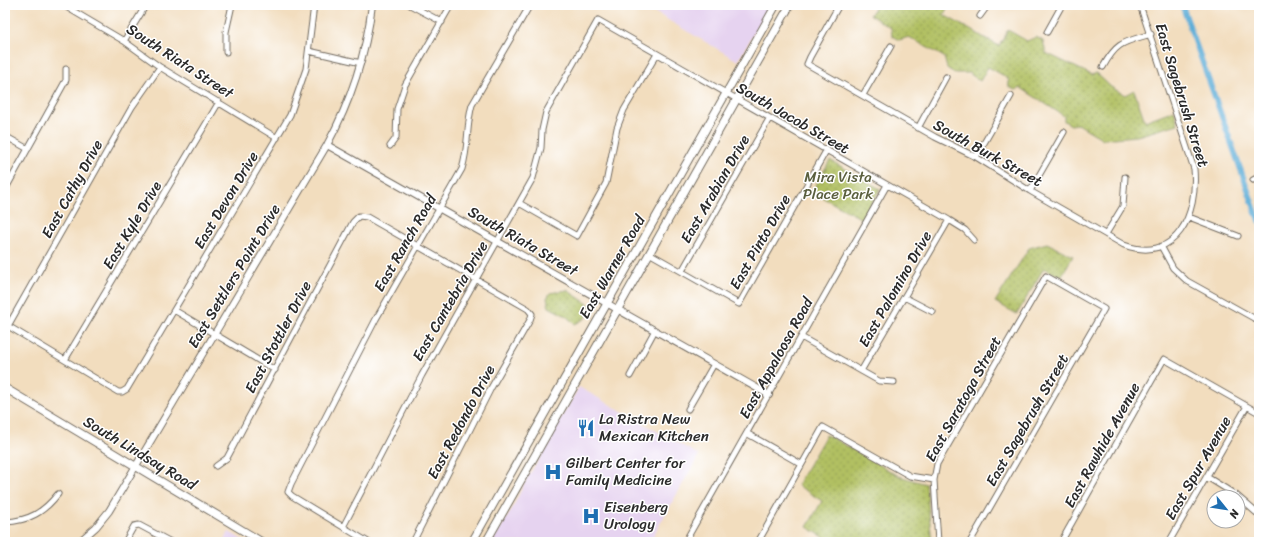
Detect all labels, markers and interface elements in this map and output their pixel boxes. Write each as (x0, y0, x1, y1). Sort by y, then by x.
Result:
street label: South Riata Street (121, 17, 240, 106)
street label: East Sagebrush Street (1148, 20, 1216, 171)
street label: South Jacob Street (731, 75, 855, 161)
street label: South Burk Street (928, 112, 1048, 194)
street label: East Arabian Drive (673, 130, 757, 248)
street label: East Cathy Drive (34, 135, 110, 243)
street label: East Devon Drive (186, 146, 266, 254)
park label: Mira Vista Place Park (803, 164, 874, 207)
street label: East Kyle Drive (95, 176, 169, 274)
street label: East Ranch Road (366, 188, 444, 297)
street label: East Pinto Drive (722, 189, 798, 295)
street label: East Settlers Point Drive (180, 199, 288, 353)
street label: South Riata Street (463, 199, 584, 284)
street label: East Warner Road (572, 209, 653, 324)
street label: East Palomino Drive (851, 226, 939, 352)
street label: East Cantebria Drive (405, 235, 495, 366)
street label: East Stottler Drive (237, 276, 319, 398)
street label: East Appaloosa Road (732, 292, 821, 424)
street label: East Saratoga Street (918, 331, 1009, 467)
street label: East Sagebrush Street (978, 348, 1076, 491)
street label: East Redondo Drive (420, 360, 502, 484)
street label: East Rawhide Avenue (1057, 377, 1147, 513)
place label: La Ristra New Mexican Kitchen (599, 406, 709, 449)
street label: South Lindsay Road (78, 409, 203, 498)
street label: East Spur Avenue (1158, 411, 1239, 525)
restaurant icon: La Ristra New Mexican Kitchen (576, 418, 596, 438)
place label: Gilbert Center for Family Medicine (566, 450, 686, 493)
hospital icon: Gilbert Center for Family Medicine (543, 462, 563, 482)
north arrow (1206, 489, 1246, 529)
place label: Eisenberg Urology (604, 494, 669, 537)
text: N (1224, 505, 1245, 522)
hospital icon: Eisenberg Urology (581, 506, 601, 526)

